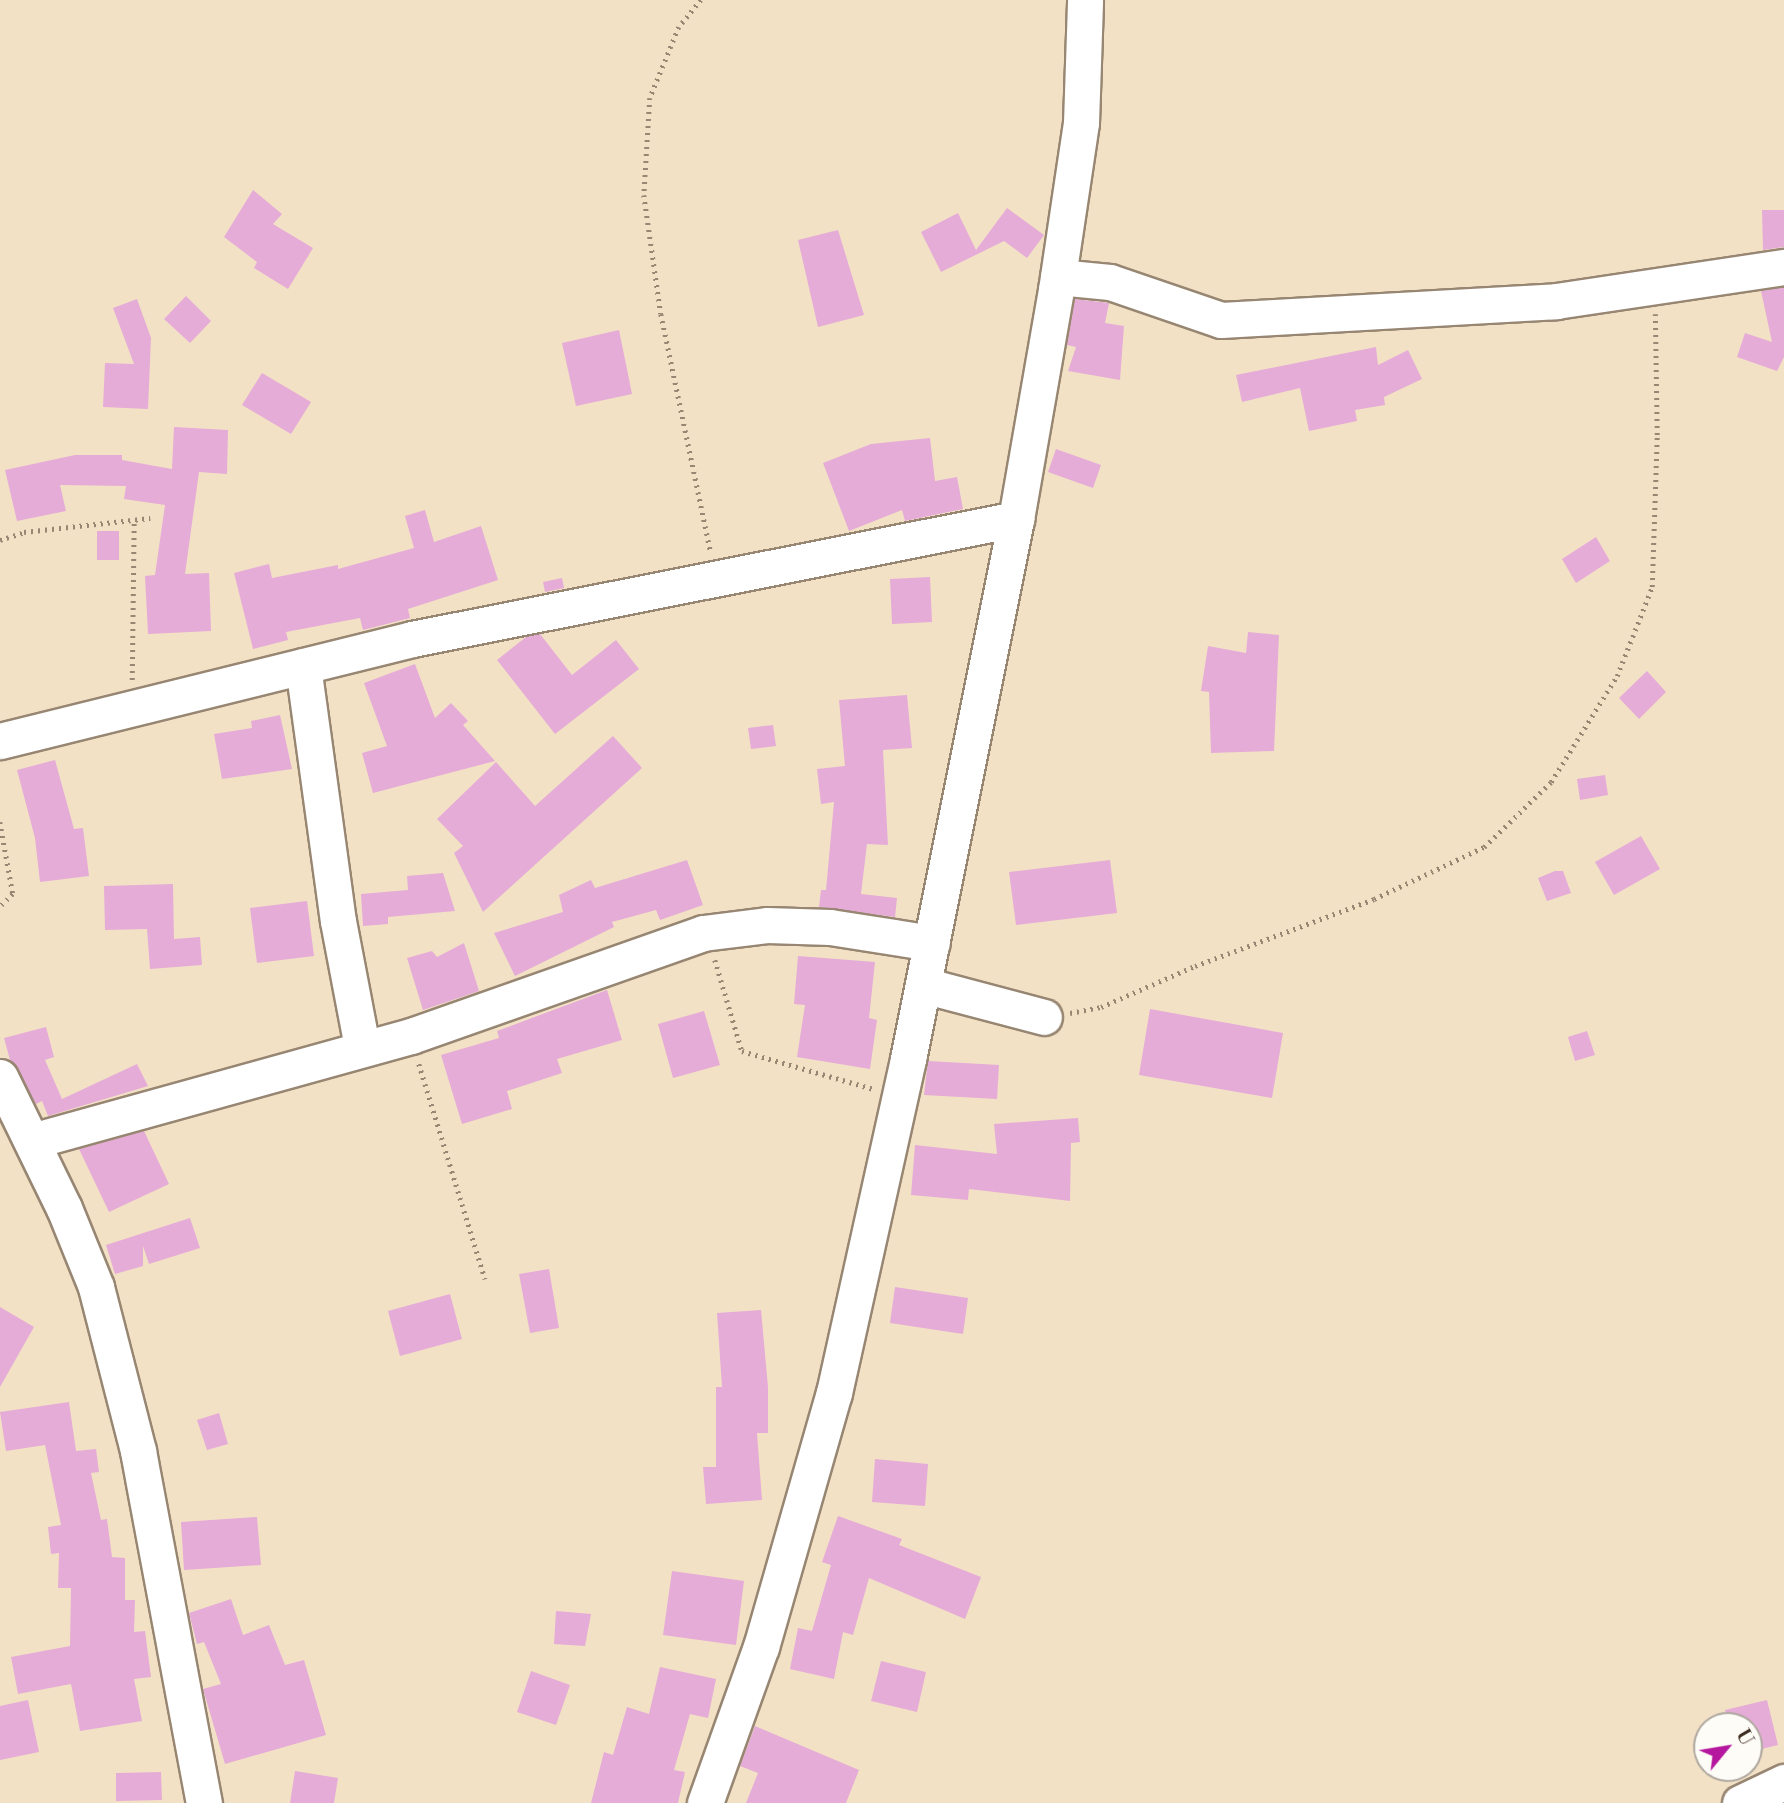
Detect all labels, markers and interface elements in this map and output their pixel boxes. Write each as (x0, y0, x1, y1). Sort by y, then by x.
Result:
north arrow (1693, 1712, 1763, 1782)
text: U (1730, 1725, 1759, 1750)

